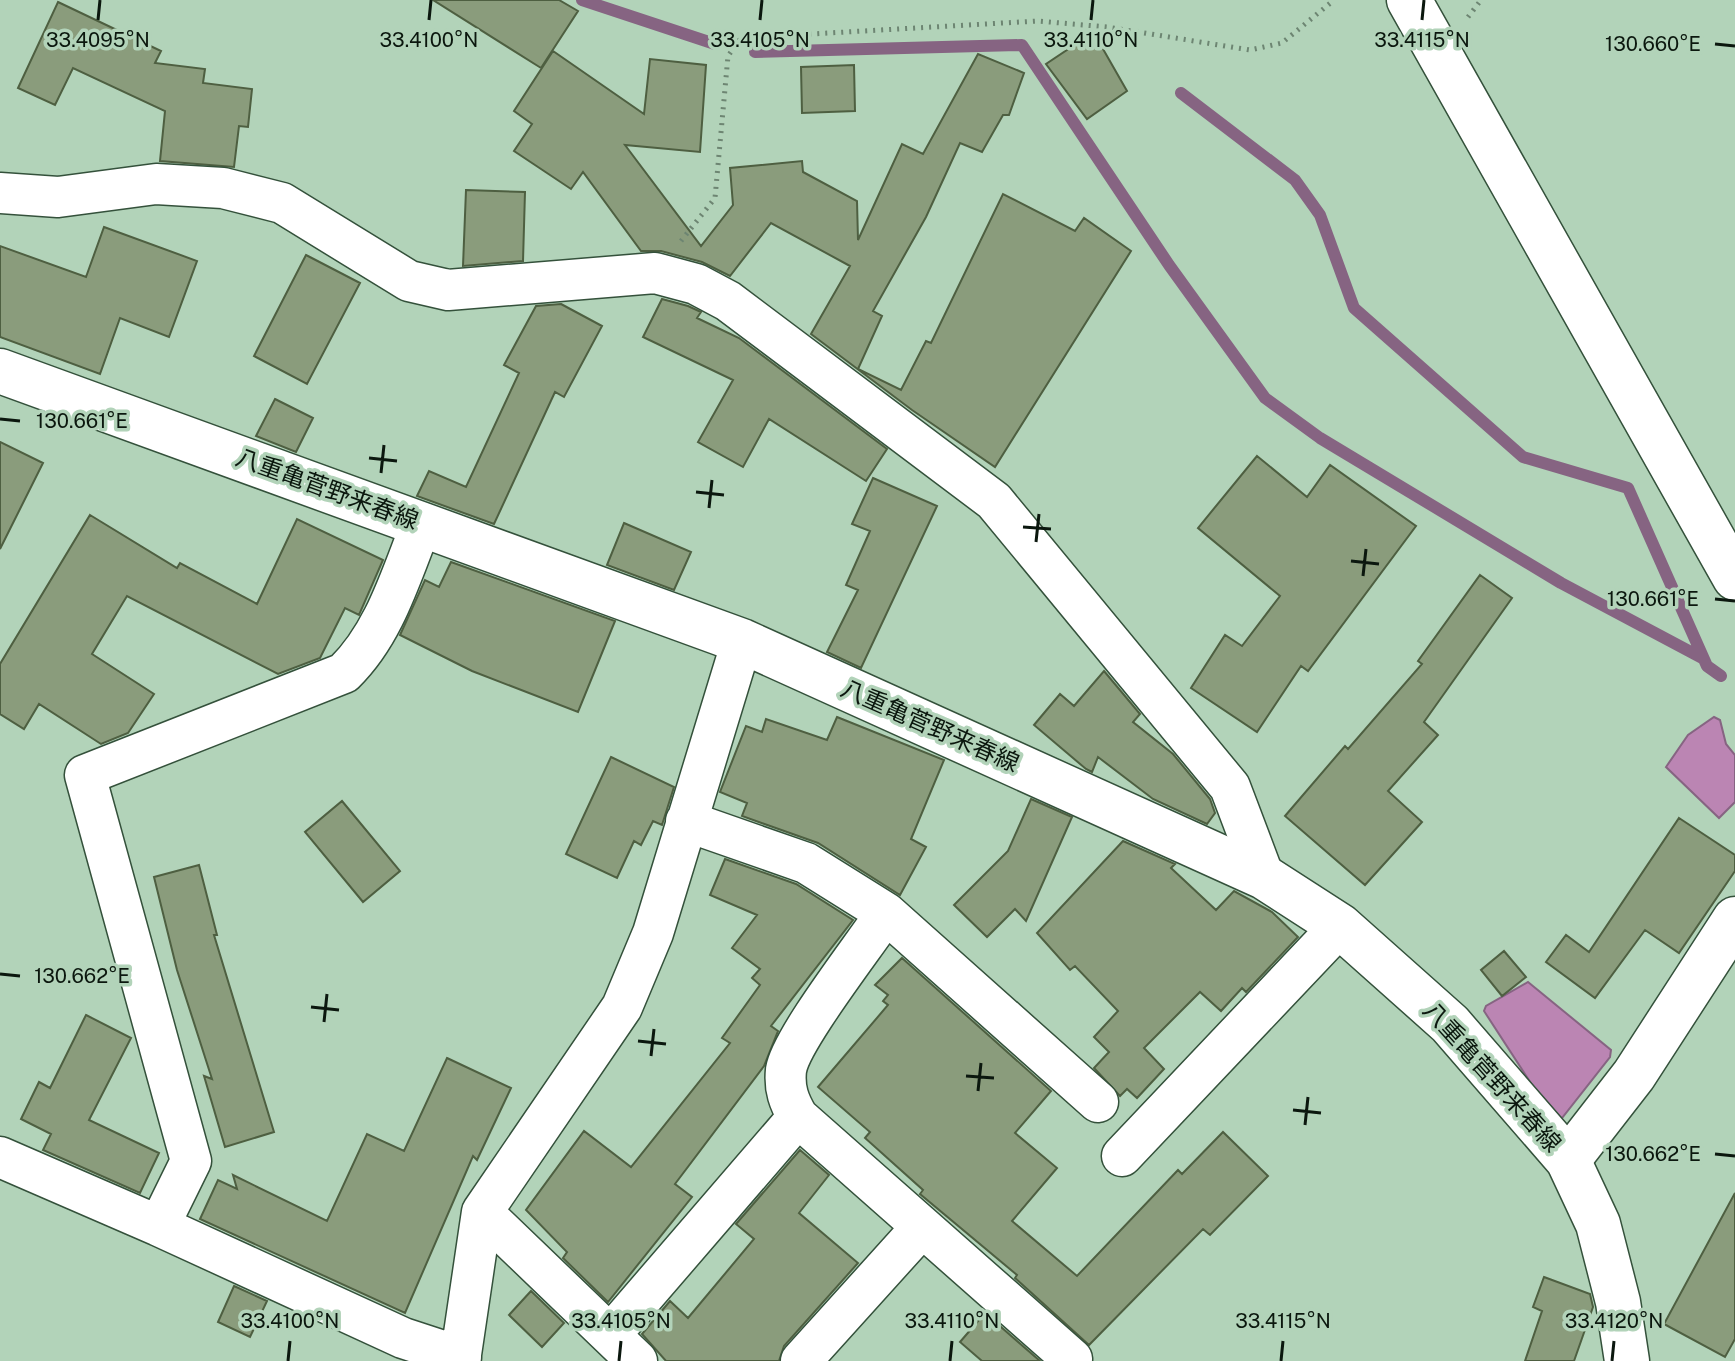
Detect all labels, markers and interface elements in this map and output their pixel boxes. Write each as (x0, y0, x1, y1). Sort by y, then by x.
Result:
text: 33.4095°N (46, 28, 150, 52)
text: 33.4100°N (380, 28, 478, 52)
text: 33.4105°N (710, 28, 810, 52)
text: 33.4110°N (1044, 28, 1138, 52)
text: 33.4115°N (1374, 28, 1470, 52)
text: 130.660°E (1605, 32, 1701, 56)
text: 130.661°E (36, 409, 128, 433)
street label: 八重亀菅野来春線 (232, 442, 422, 534)
text: 130.661°E (1607, 587, 1699, 611)
street label: 八重亀菅野来春線 (837, 673, 1024, 777)
text: 130.662°E (34, 964, 130, 988)
street label: 八重亀菅野来春線 (1418, 996, 1567, 1157)
text: 130.662°E (1605, 1142, 1701, 1166)
text: 33.4100°N (241, 1309, 339, 1333)
text: 33.4105°N (571, 1309, 671, 1333)
text: 33.4110°N (905, 1309, 999, 1333)
text: 33.4115°N (1235, 1309, 1331, 1333)
text: 33.4120°N (1565, 1309, 1663, 1333)

